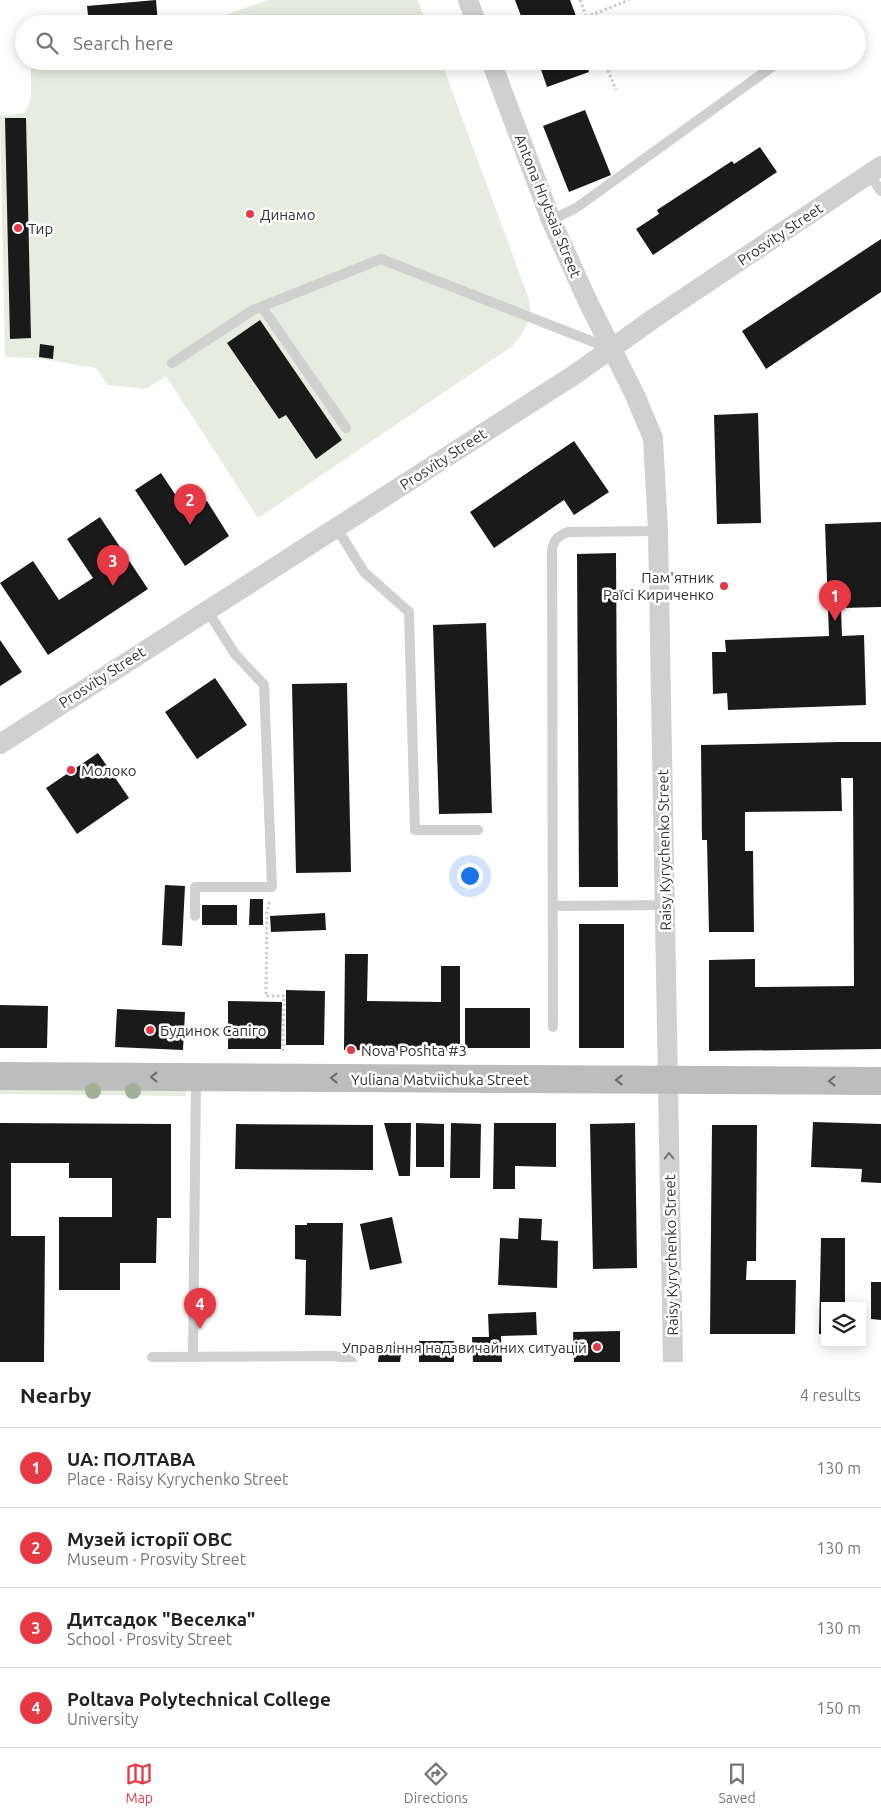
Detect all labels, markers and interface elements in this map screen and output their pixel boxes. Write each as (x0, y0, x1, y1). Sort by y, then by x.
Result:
search box (15, 15, 866, 70)
icon: search (33, 29, 61, 57)
text: Search here (73, 32, 173, 54)
street label: Antona Hrytsaia Street (511, 132, 585, 280)
street label: Prosvity Street (734, 199, 826, 269)
place label: Динамо (260, 206, 316, 223)
marker: Динамо (244, 208, 256, 220)
place label: Тир (28, 220, 53, 237)
marker: Тир (12, 222, 24, 234)
street label: Prosvity Street (397, 425, 489, 493)
pin: 2 (174, 484, 206, 525)
pin: 3 (97, 545, 129, 586)
place label: Пам'ятник Раїсі Кириченко (603, 569, 714, 603)
marker: Пам'ятник Раїсі Кириченко (718, 580, 730, 592)
pin: 1 (819, 580, 851, 621)
street label: Prosvity Street (56, 643, 148, 711)
place label: Молоко (81, 762, 137, 779)
marker: Молоко (65, 764, 77, 776)
street label: Raisy Kyrychenko Street (654, 769, 674, 931)
your location (457, 863, 483, 889)
place label: Будинок Сапіго (160, 1022, 267, 1039)
marker: Будинок Сапіго (144, 1024, 156, 1036)
place label: Nova Poshta #3 (361, 1042, 467, 1059)
marker: Nova Poshta #3 (345, 1044, 357, 1056)
street label: Yuliana Matviichuka Street (351, 1071, 529, 1088)
one-way arrow (150, 1072, 158, 1082)
one-way arrow (330, 1073, 338, 1083)
one-way arrow (615, 1075, 622, 1085)
one-way arrow (828, 1076, 836, 1086)
one-way arrow (664, 1152, 674, 1160)
street label: Raisy Kyrychenko Street (661, 1174, 681, 1336)
pin: 4 (184, 1288, 216, 1329)
map controls (821, 1302, 866, 1347)
button: layers (821, 1302, 866, 1347)
place label: Управління надзвичайних ситуацій (342, 1339, 587, 1356)
marker: Управління надзвичайних ситуацій (591, 1341, 603, 1353)
text: Nearby (20, 1383, 91, 1407)
text: 4 results (800, 1386, 861, 1404)
text: UA: ПОЛТАВА (67, 1448, 195, 1470)
text: 1 (31, 1459, 41, 1477)
text: 130 m (816, 1459, 861, 1477)
text: Place · Raisy Kyrychenko Street (67, 1470, 288, 1488)
text: Музей історії ОВС (67, 1528, 232, 1550)
text: 2 (31, 1539, 41, 1557)
text: 130 m (816, 1539, 861, 1557)
text: Museum · Prosvity Street (67, 1550, 246, 1568)
text: Дитсадок "Веселка" (67, 1608, 255, 1630)
text: 3 (31, 1619, 41, 1637)
text: 130 m (816, 1619, 861, 1637)
text: School · Prosvity Street (67, 1630, 232, 1648)
text: Poltava Polytechnical College (67, 1688, 331, 1710)
text: 4 (31, 1699, 41, 1717)
text: 150 m (816, 1699, 861, 1717)
text: University (67, 1710, 138, 1728)
tab: Map (125, 1760, 153, 1806)
tab: Directions (404, 1760, 468, 1806)
tab: Saved (718, 1760, 756, 1806)

